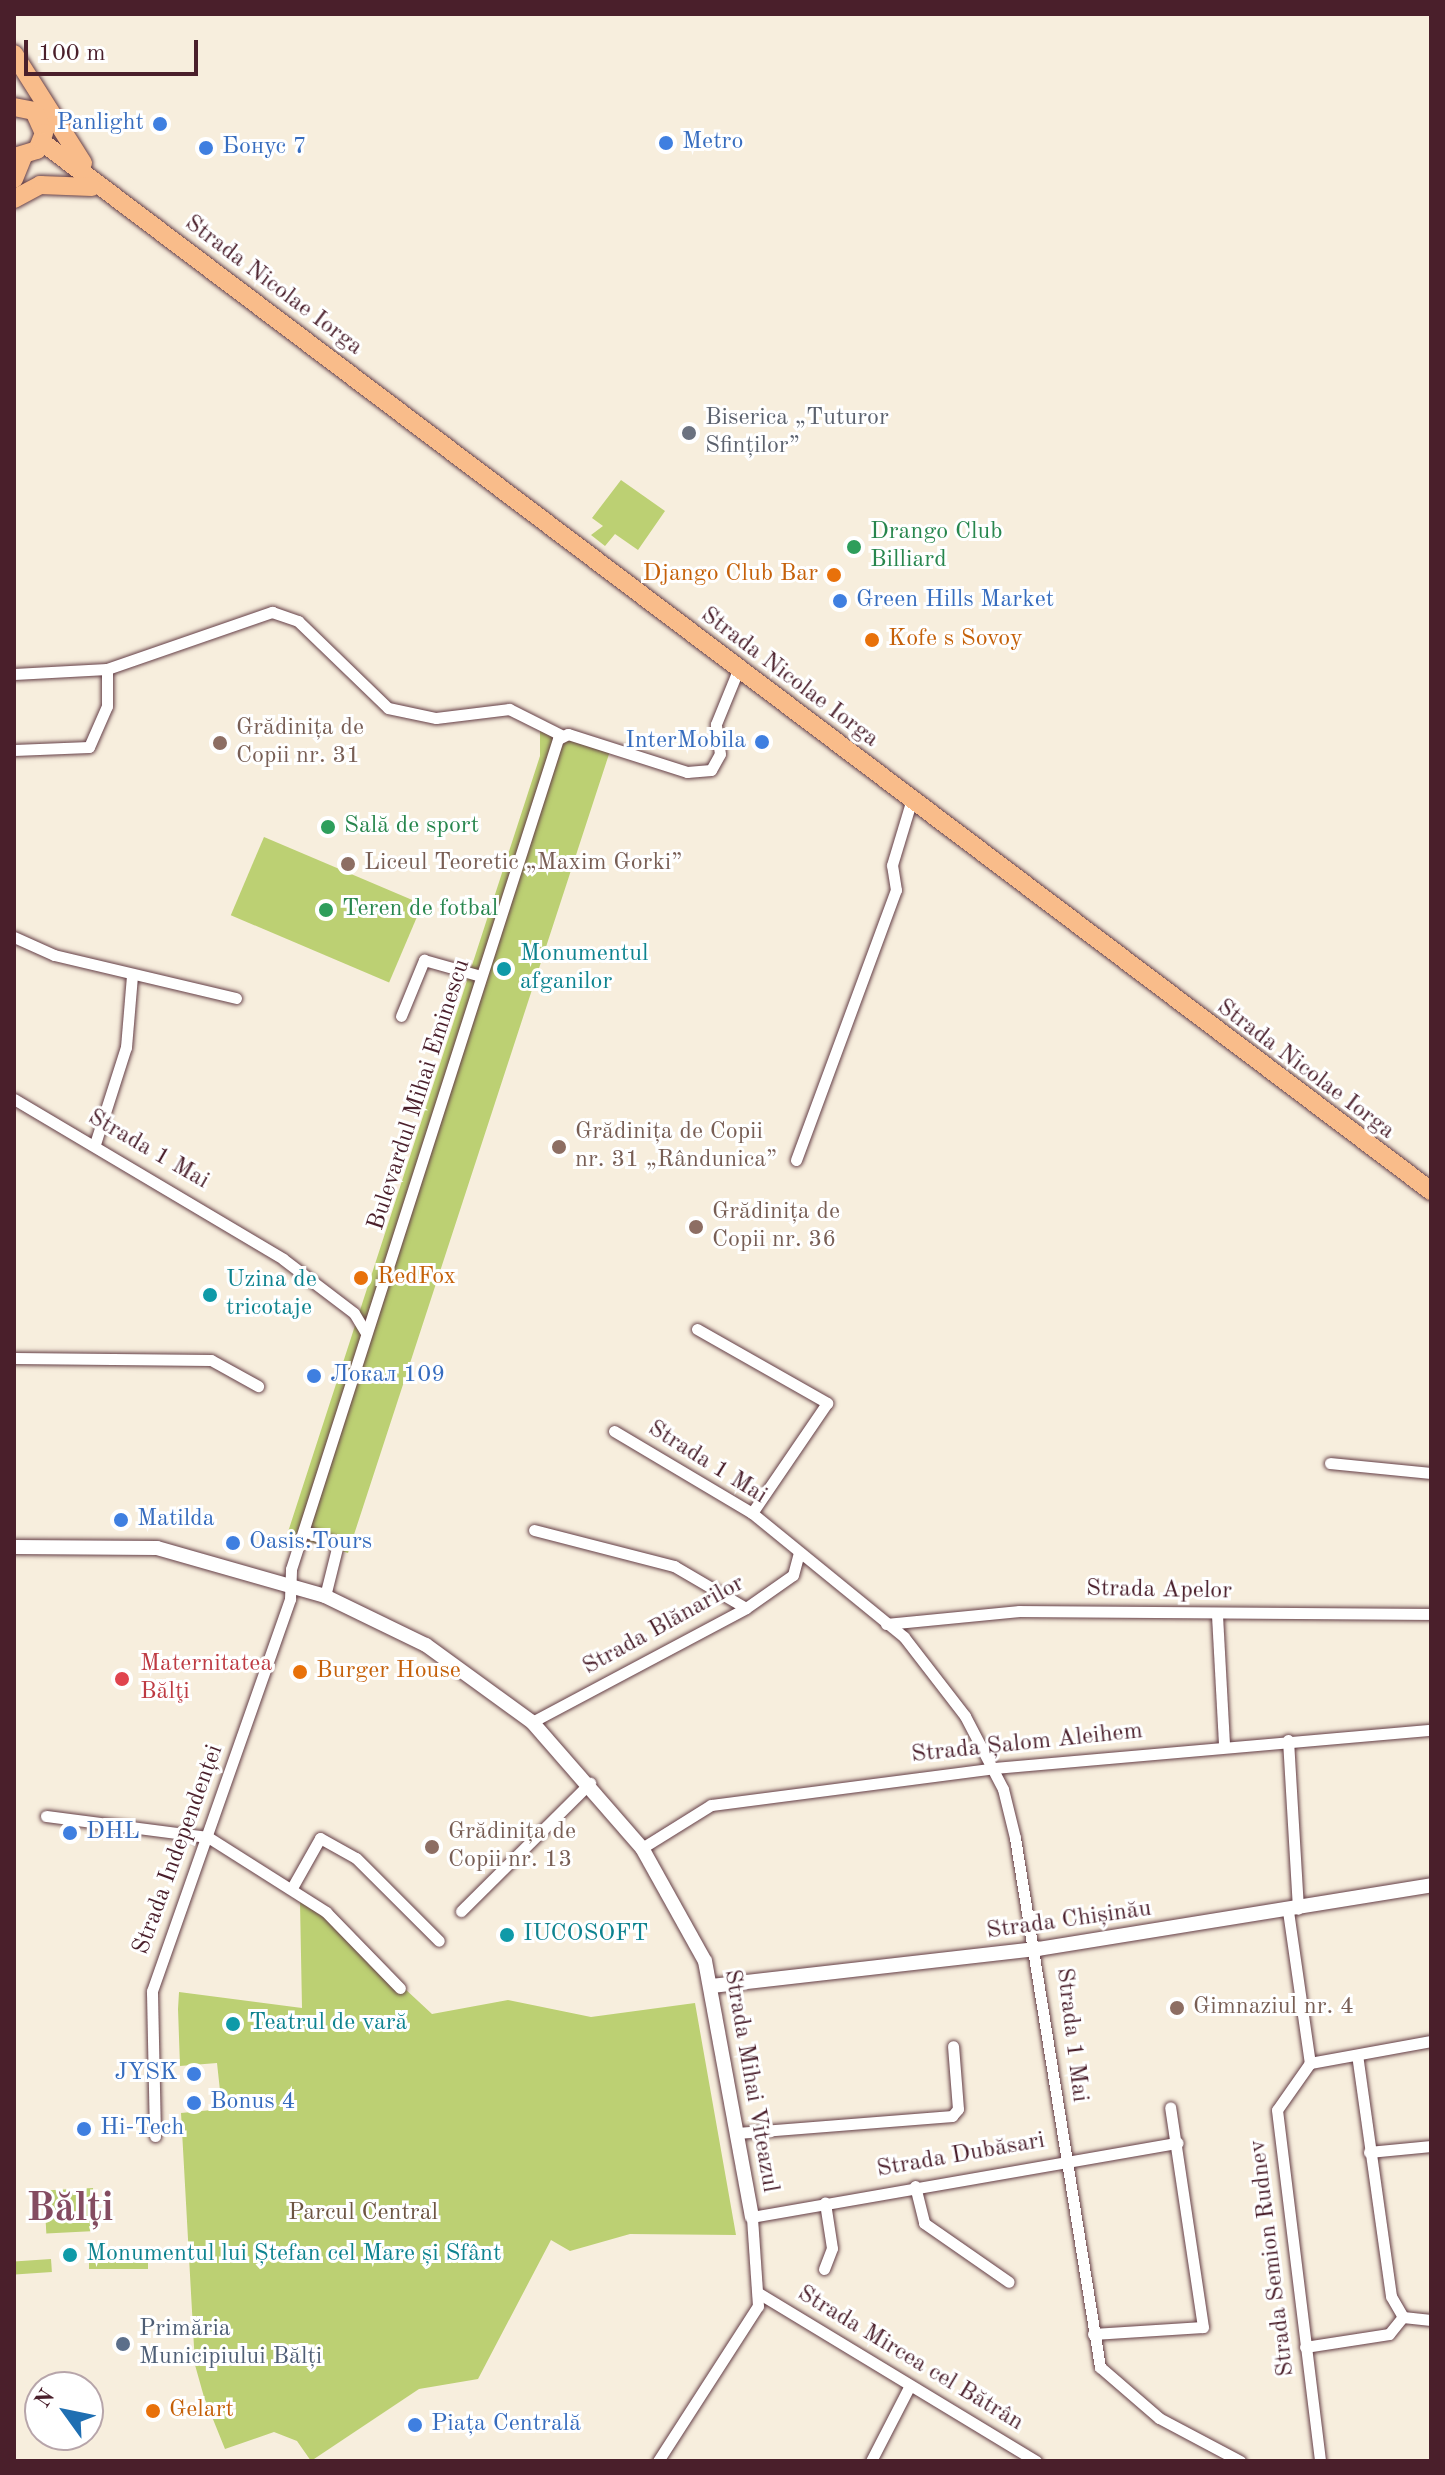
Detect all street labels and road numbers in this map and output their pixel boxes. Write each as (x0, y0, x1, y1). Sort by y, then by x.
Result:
street label: Strada Nicolae Iorga (178, 210, 368, 362)
street label: Strada Nicolae Iorga (694, 602, 884, 754)
street label: Bulevardul Mihai Eminescu (362, 956, 478, 1234)
street label: Strada Nicolae Iorga (1210, 994, 1400, 1146)
street label: Strada 1 Mai (82, 1104, 214, 1196)
street label: Strada 1 Mai (642, 1415, 772, 1511)
street label: Strada Blănarilor (578, 1570, 750, 1682)
street label: Strada Apelor (1086, 1575, 1232, 1607)
street label: Strada Șalom Aleihem (910, 1718, 1144, 1770)
street label: Strada Independenței (128, 1741, 230, 1959)
street label: Strada Chișinău (985, 1895, 1153, 1947)
street label: Strada 1 Mai (1048, 1966, 1094, 2104)
street label: Strada Mihai Viteazul (716, 1967, 784, 2195)
street label: Strada Dubăsari (875, 2127, 1047, 2185)
street label: Strada Semion Rudnev (1244, 2138, 1302, 2378)
street label: Strada Mircea cel Bătrân (792, 2280, 1028, 2438)

